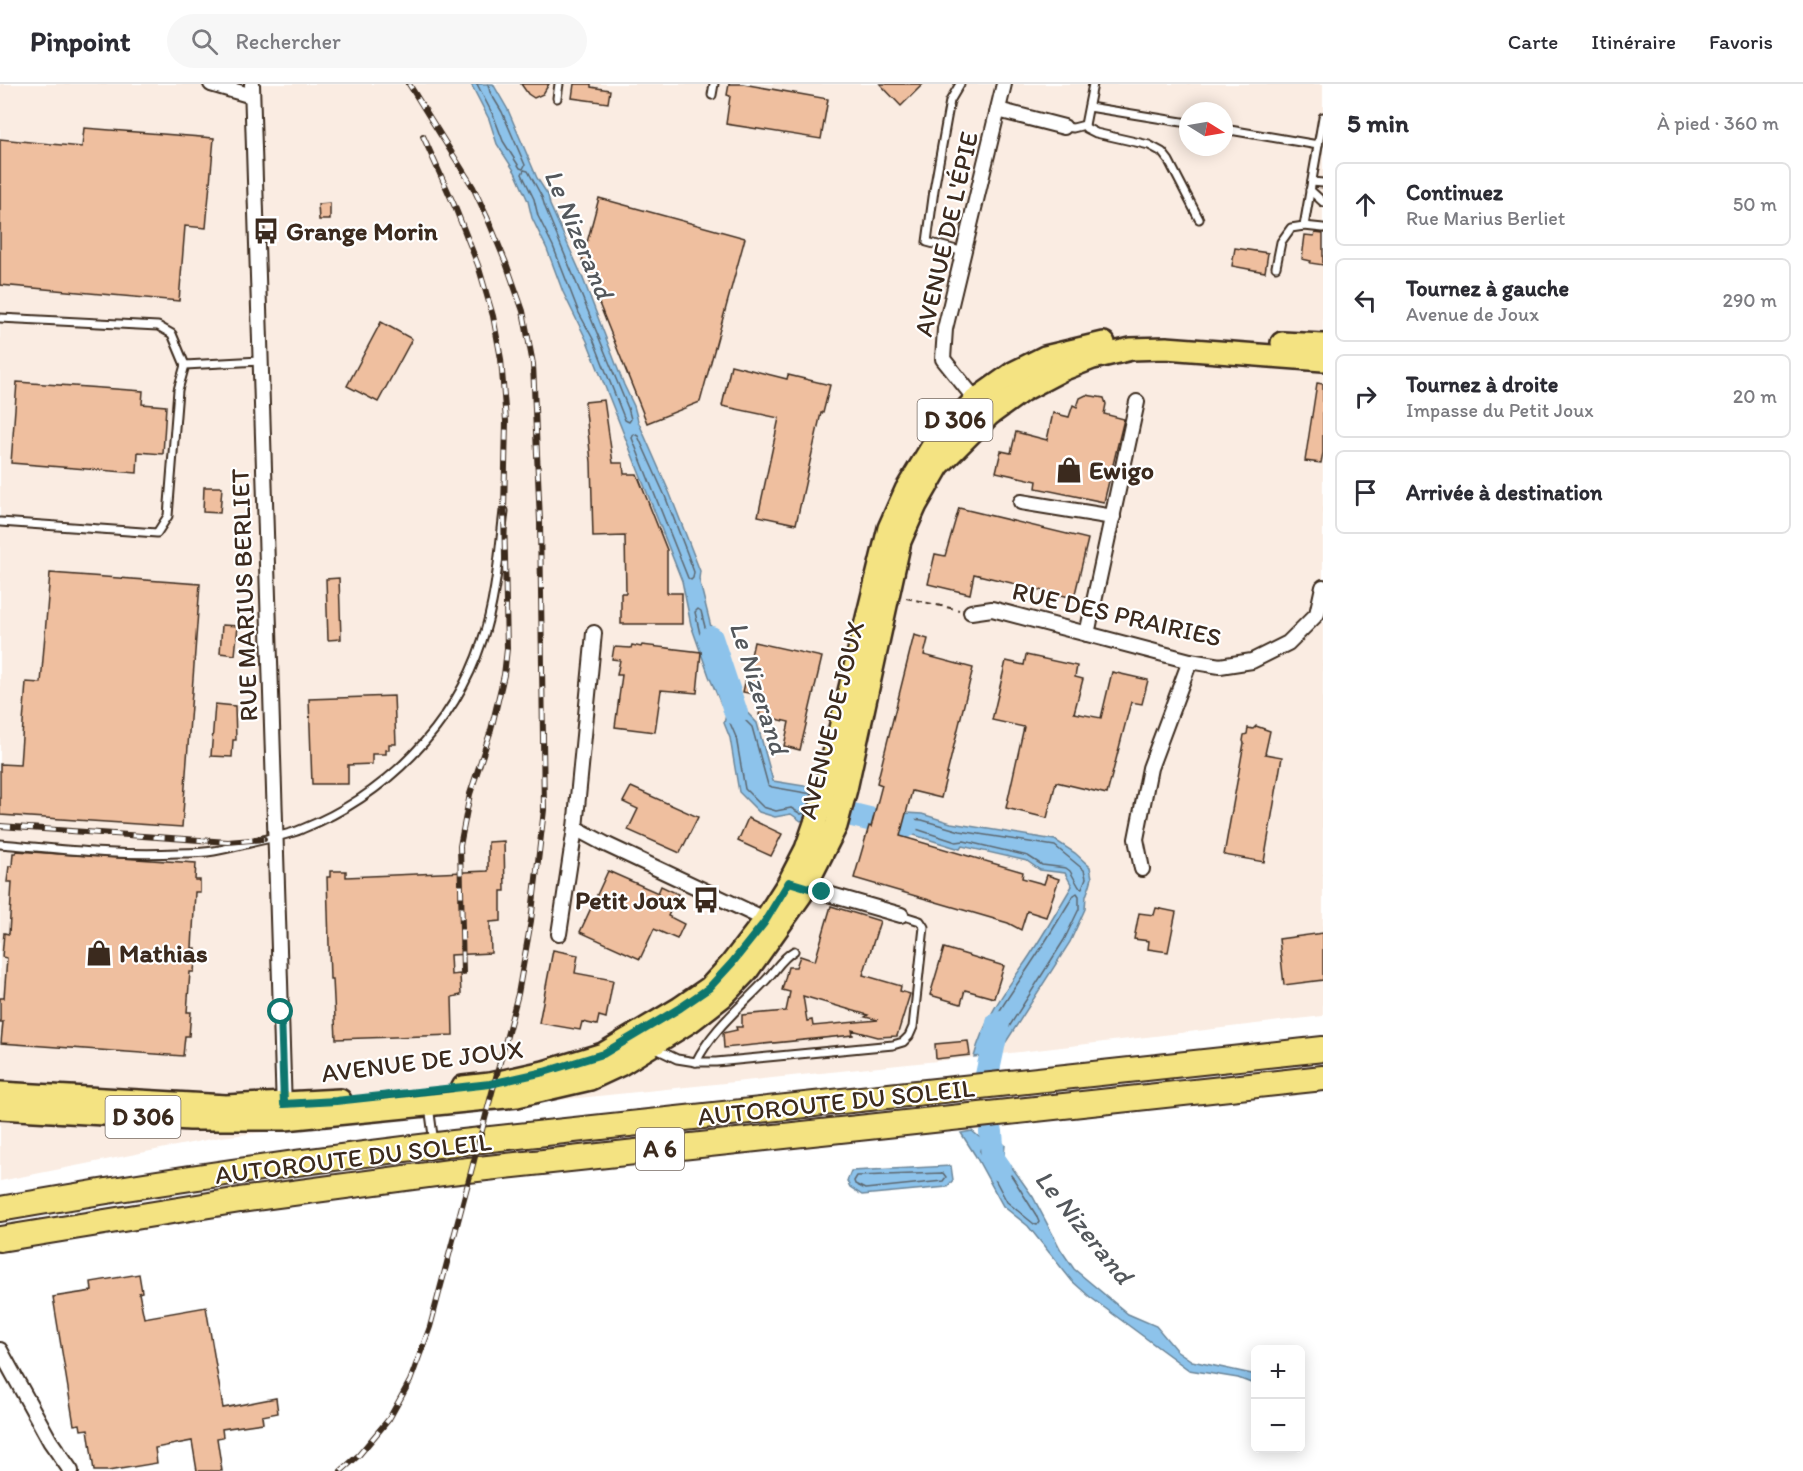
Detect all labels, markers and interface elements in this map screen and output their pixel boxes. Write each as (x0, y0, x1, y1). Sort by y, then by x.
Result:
search box (167, 14, 587, 68)
text: Pinpoint (30, 24, 131, 58)
icon: search (188, 25, 221, 58)
text: Rechercher (236, 28, 341, 55)
text: Carte (1508, 29, 1558, 54)
text: Itinéraire (1591, 29, 1676, 54)
text: Favoris (1709, 29, 1773, 54)
north arrow (1179, 102, 1233, 156)
text: 5 min (1347, 107, 1409, 139)
text: À pied · 360 m (1657, 111, 1779, 135)
street label: AVENUE DE L'ÉPIE (907, 128, 985, 340)
water label: Le Nizerand (537, 164, 622, 306)
text: Continuez (1406, 179, 1503, 206)
icon: ahead (1349, 188, 1382, 221)
text: 50 m (1733, 192, 1777, 216)
text: Rue Marius Berliet (1406, 206, 1565, 230)
place label: Grange Morin (286, 215, 438, 247)
bus stop icon: Grange Morin (251, 216, 281, 246)
text: Tournez à gauche (1406, 275, 1569, 302)
icon: left (1349, 284, 1382, 317)
text: 290 m (1722, 288, 1777, 312)
text: Avenue de Joux (1406, 302, 1539, 326)
text: Tournez à droite (1406, 371, 1558, 398)
icon: right (1349, 380, 1382, 413)
text: 20 m (1733, 384, 1777, 408)
text: Impasse du Petit Joux (1406, 398, 1594, 422)
road number: D 306 (918, 399, 992, 441)
place label: Ewigo (1089, 454, 1154, 486)
shop icon: Ewigo (1054, 455, 1084, 485)
street label: RUE MARIUS BERLIET (224, 468, 264, 722)
icon: arrive (1349, 476, 1382, 509)
text: Arrivée à destination (1406, 479, 1602, 506)
street label: RUE DES PRAIRIES (1009, 574, 1225, 654)
water label: Le Nizerand (723, 617, 797, 760)
street label: AVENUE DE JOUX (791, 618, 871, 822)
route end (808, 878, 834, 904)
place label: Petit Joux (575, 884, 687, 916)
bus stop icon: Petit Joux (691, 885, 721, 915)
place label: Mathias (119, 937, 208, 969)
shop icon: Mathias (84, 938, 114, 968)
route start (267, 998, 293, 1024)
street label: AVENUE DE JOUX (319, 1033, 525, 1089)
street label: AUTOROUTE DU SOLEIL (696, 1072, 976, 1132)
road number: D 306 (106, 1096, 180, 1138)
street label: AUTOROUTE DU SOLEIL (213, 1125, 493, 1191)
road number: A 6 (636, 1128, 684, 1170)
water label: Le Nizerand (1028, 1163, 1142, 1292)
map controls (1251, 1345, 1305, 1453)
button: + (1251, 1345, 1305, 1399)
button: − (1251, 1399, 1305, 1453)

